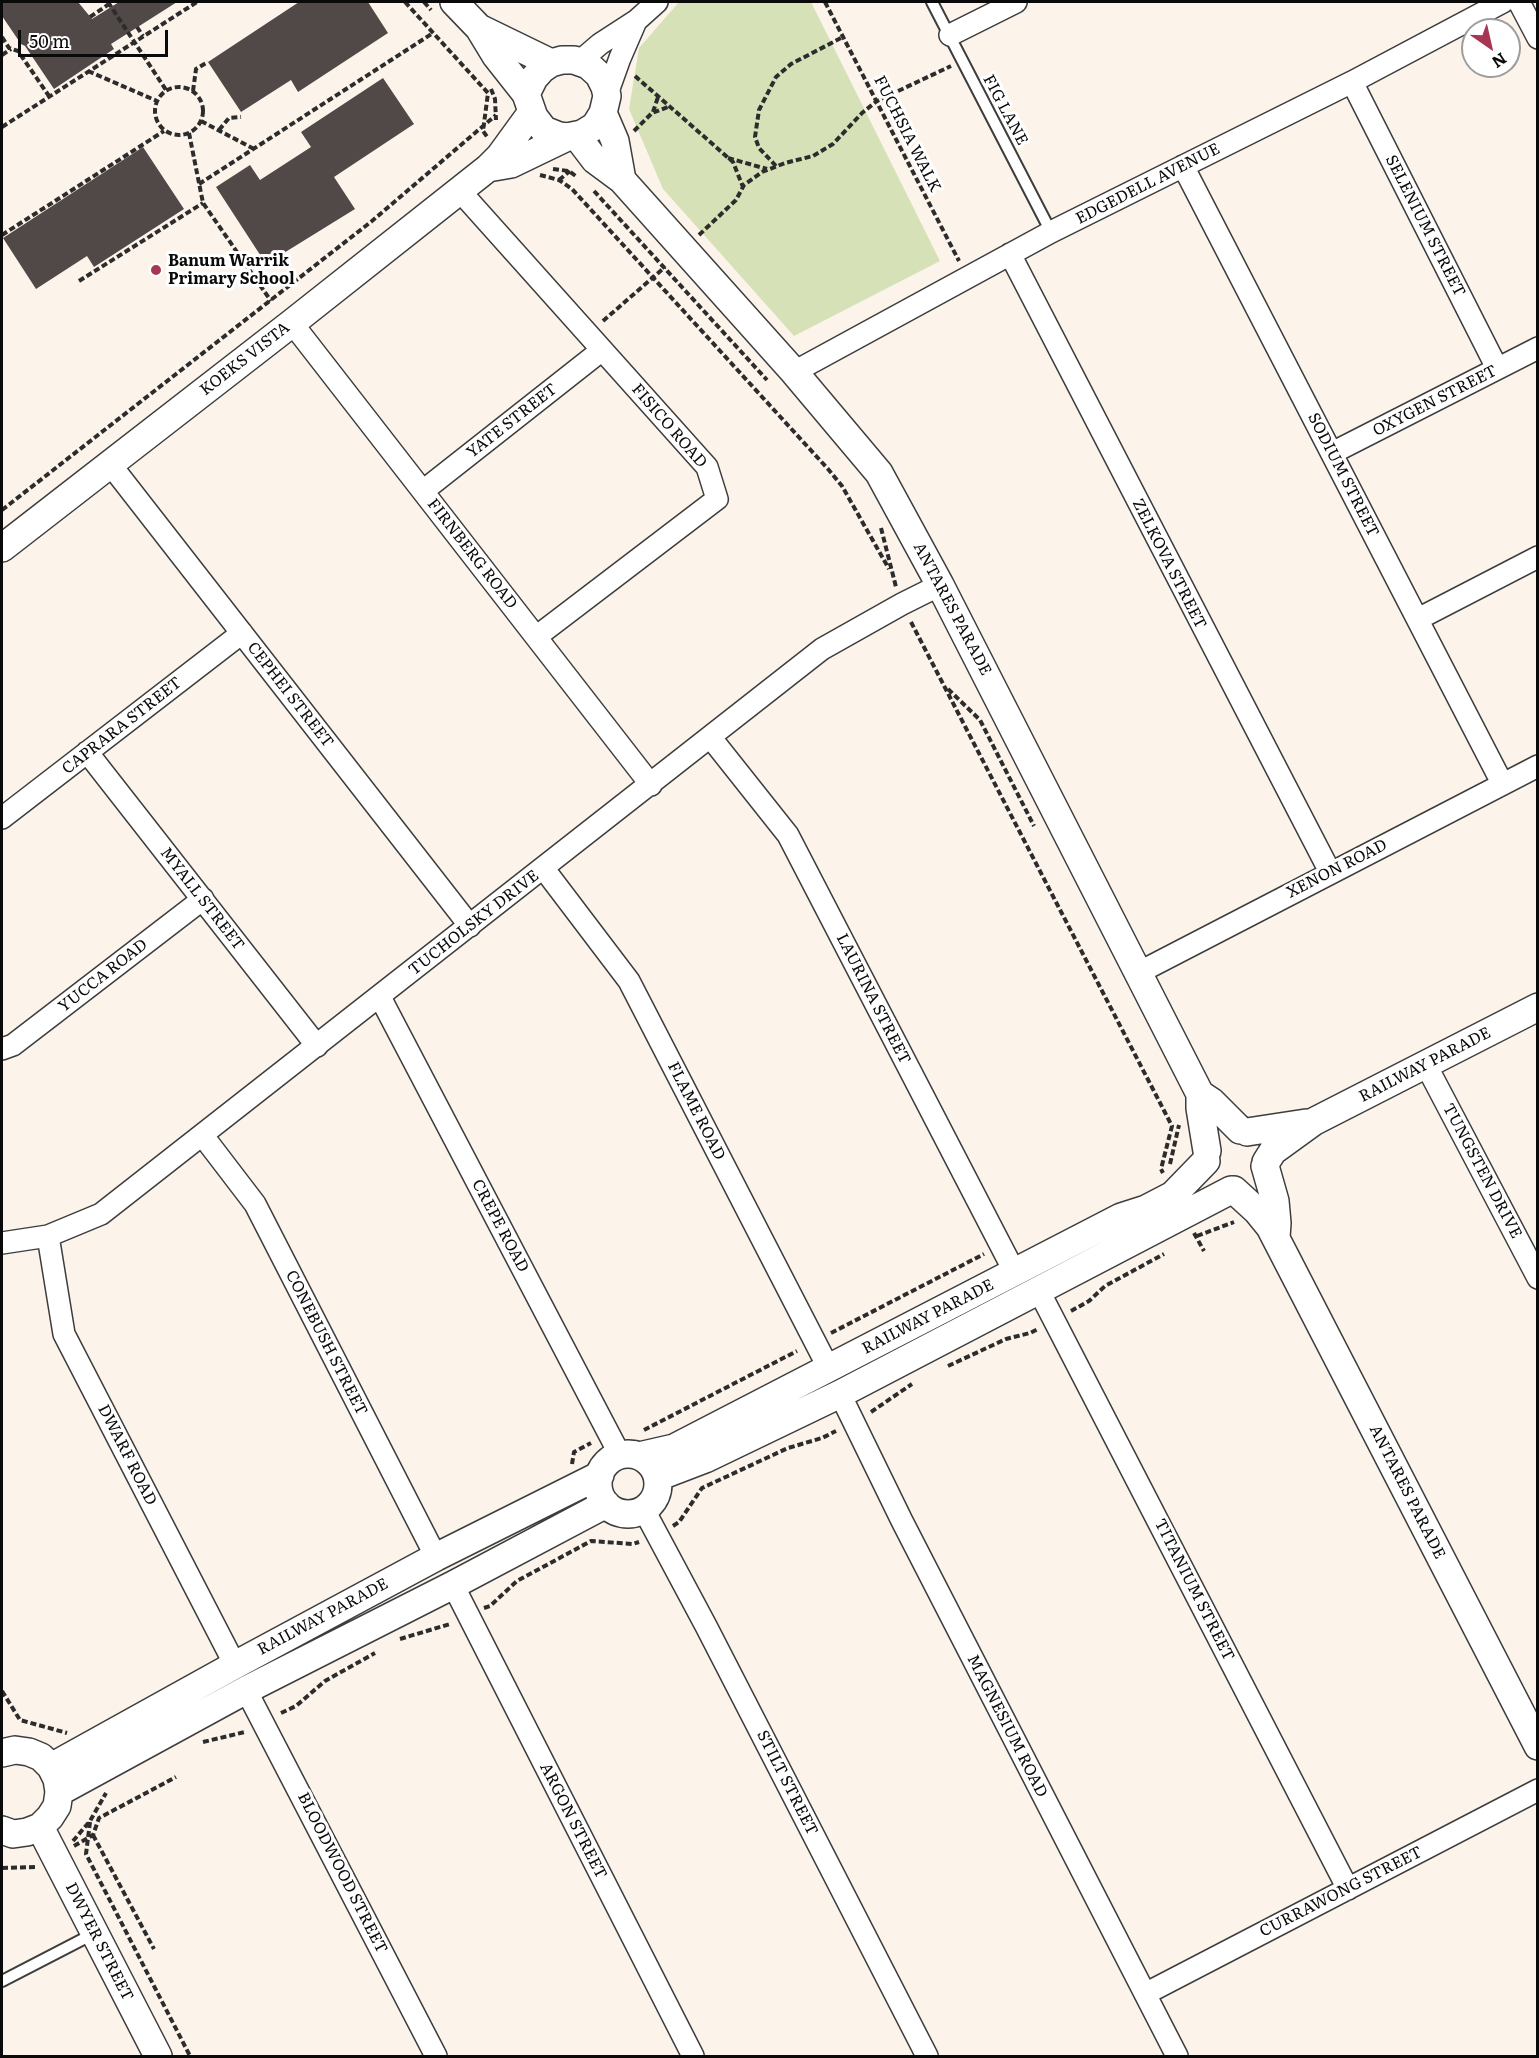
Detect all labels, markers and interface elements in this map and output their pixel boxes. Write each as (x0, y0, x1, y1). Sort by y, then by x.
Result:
scale bar (21, 18, 171, 56)
north arrow (1461, 18, 1521, 78)
text: 50 m (29, 27, 70, 54)
text: N (1488, 48, 1512, 75)
street label: FIG LANE (978, 71, 1032, 149)
street label: FUCHSIA WALK (869, 73, 945, 195)
street label: EDGEDELL AVENUE (1073, 139, 1223, 229)
street label: SELENIUM STREET (1381, 152, 1469, 300)
place label: Banum Warrik Primary School (168, 251, 295, 289)
marker: Banum Warrik Primary School (149, 263, 163, 277)
street label: KOEKS VISTA (196, 318, 294, 400)
street label: OXYGEN STREET (1370, 361, 1500, 441)
street label: YATE STREET (463, 380, 561, 462)
street label: FISICO ROAD (627, 380, 711, 472)
street label: SODIUM STREET (1303, 410, 1383, 540)
street label: FIRNBERG ROAD (423, 495, 521, 613)
street label: ZELKOVA STREET (1128, 496, 1210, 632)
street label: ANTARES PARADE (909, 539, 995, 679)
street label: CEPHEI STREET (243, 638, 337, 752)
street label: CAPRARA STREET (58, 673, 186, 779)
street label: XENON ROAD (1284, 836, 1390, 902)
street label: MYALL STREET (156, 844, 248, 954)
street label: TUCHOLSKY DRIVE (405, 866, 543, 980)
street label: LAURINA STREET (832, 931, 914, 1067)
street label: YUCCA ROAD (55, 935, 151, 1017)
street label: RAILWAY PARADE (1356, 1023, 1494, 1107)
street label: FLAME ROAD (663, 1059, 729, 1163)
street label: TUNGSTEN DRIVE (1438, 1100, 1526, 1242)
street label: CREPE ROAD (467, 1176, 533, 1276)
street label: CONEBUSH STREET (281, 1267, 371, 1419)
street label: RAILWAY PARADE (859, 1275, 997, 1359)
street label: DWARF ROAD (93, 1401, 161, 1509)
street label: ANTARES PARADE (1365, 1422, 1449, 1562)
street label: TITANIUM STREET (1150, 1516, 1238, 1664)
street label: RAILWAY PARADE (254, 1574, 392, 1660)
street label: MAGNESIUM ROAD (963, 1651, 1051, 1801)
street label: STILT STREET (752, 1727, 822, 1839)
street label: ARGON STREET (535, 1760, 611, 1882)
street label: BLOODWOOD STREET (293, 1789, 391, 1957)
street label: CURRAWONG STREET (1257, 1843, 1425, 1941)
street label: DWYER STREET (61, 1880, 137, 2004)

